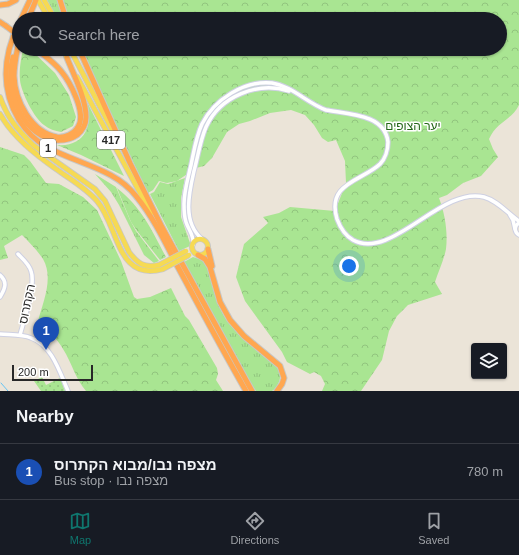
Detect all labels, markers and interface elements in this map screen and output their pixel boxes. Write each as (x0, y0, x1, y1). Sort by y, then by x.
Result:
search box (12, 12, 507, 56)
icon: search (26, 23, 48, 45)
text: Search here (58, 26, 140, 43)
park label: יער הצופים (385, 119, 441, 133)
road number: 417 (97, 131, 125, 149)
road number: 1 (40, 139, 56, 157)
your location (339, 256, 359, 276)
street label: הקתרוס (16, 283, 38, 325)
pin: 1 (33, 317, 59, 350)
map controls (471, 343, 507, 379)
button: layers (471, 343, 507, 379)
scale bar (12, 363, 93, 382)
text: 200 m (18, 366, 49, 378)
text: Nearby (16, 407, 74, 426)
text: מצפה נבו/מבוא הקתרוס (54, 456, 217, 473)
text: 1 (25, 464, 33, 479)
text: 780 m (467, 464, 503, 479)
text: Bus stop · מצפה נבו (54, 473, 168, 488)
tab: Map (69, 510, 91, 546)
tab: Directions (230, 510, 279, 546)
tab: Saved (418, 510, 449, 546)

